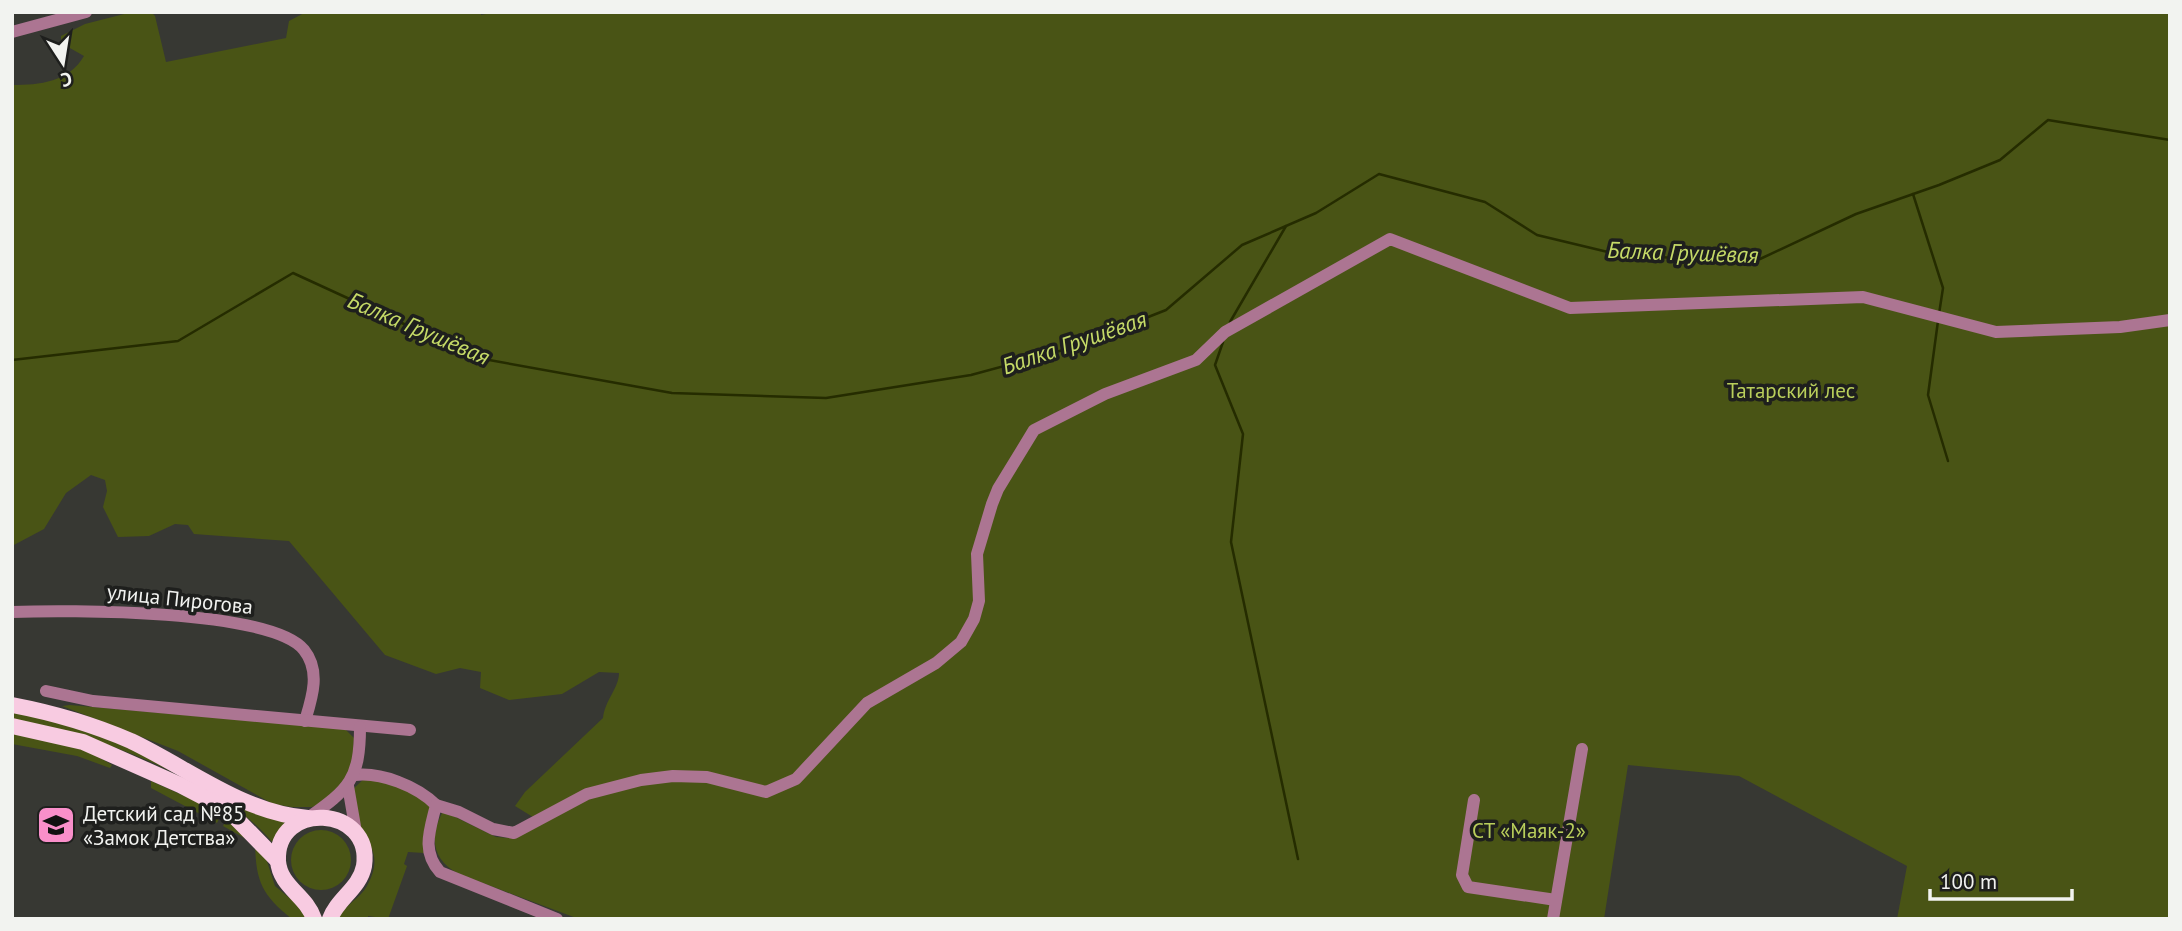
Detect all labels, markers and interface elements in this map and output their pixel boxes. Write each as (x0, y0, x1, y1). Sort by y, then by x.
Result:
north arrow (28, 28, 98, 98)
text: С (58, 67, 74, 93)
water label: Балка Грушёвая (1607, 235, 1759, 269)
water label: Балка Грушёвая (344, 285, 495, 371)
water label: Балка Грушёвая (998, 304, 1151, 380)
park label: Татарский лес (1727, 377, 1855, 404)
street label: улица Пирогова (106, 578, 254, 620)
place label: Детский сад №85 «Замок Детства» (83, 800, 245, 851)
school or university icon: Детский сад №85 «Замок Детства» (35, 804, 77, 846)
park label: СТ «Маяк-2» (1472, 817, 1586, 844)
scale bar (1930, 858, 2072, 902)
text: 100 m (1940, 868, 1997, 895)

